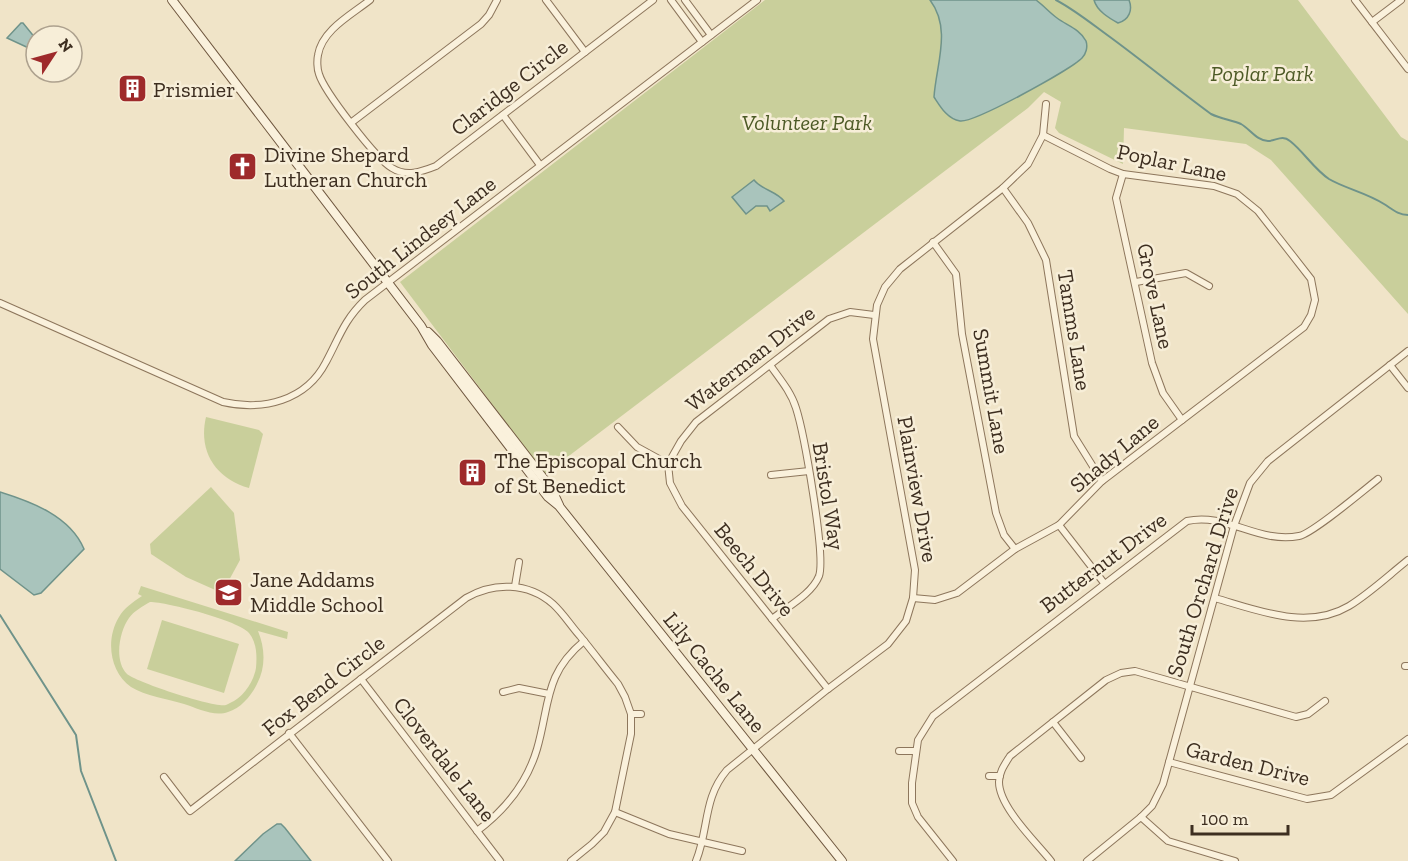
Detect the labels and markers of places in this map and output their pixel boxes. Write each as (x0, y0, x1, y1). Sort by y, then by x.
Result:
building icon: Prismier (116, 73, 148, 105)
place label: Prismier (153, 76, 235, 103)
place label: Divine Shepard Lutheran Church (264, 141, 428, 193)
church icon: Divine Shepard Lutheran Church (227, 151, 259, 183)
place label: The Episcopal Church of St Benedict (494, 447, 702, 499)
building icon: The Episcopal Church of St Benedict (457, 457, 489, 489)
place label: Jane Addams Middle School (250, 566, 384, 618)
school or university icon: Jane Addams Middle School (213, 576, 245, 608)

